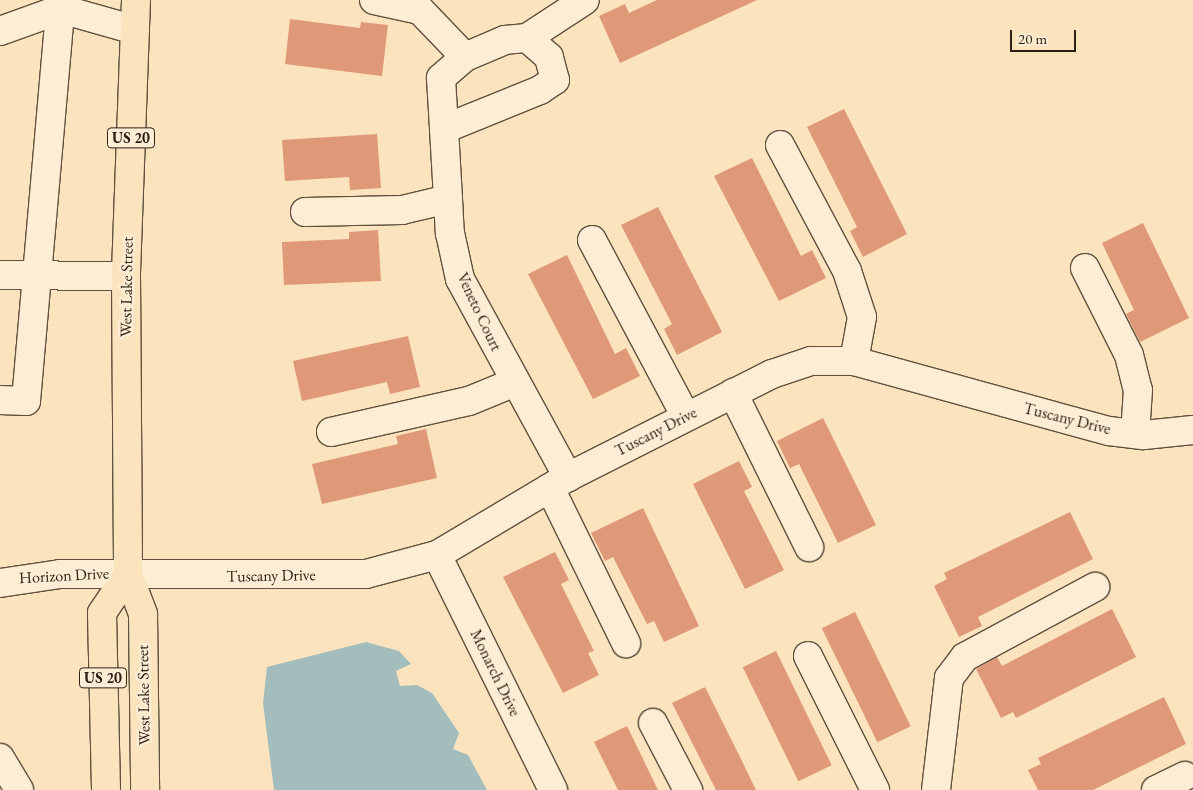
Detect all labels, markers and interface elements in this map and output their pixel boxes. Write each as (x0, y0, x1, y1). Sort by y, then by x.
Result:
scale bar (1013, 20, 1079, 52)
text: 20 m (1018, 29, 1047, 48)
road number: US 20 (106, 126, 156, 150)
street label: West Lake Street (117, 237, 137, 337)
street label: Veneto Court (452, 270, 506, 354)
street label: Tuscany Drive (1021, 399, 1113, 439)
street label: Tuscany Drive (612, 403, 700, 461)
street label: Horizon Drive (19, 564, 109, 588)
street label: Tuscany Drive (226, 566, 316, 586)
street label: Monarch Drive (466, 626, 524, 720)
street label: West Lake Street (134, 645, 154, 745)
road number: US 20 (78, 666, 128, 690)

